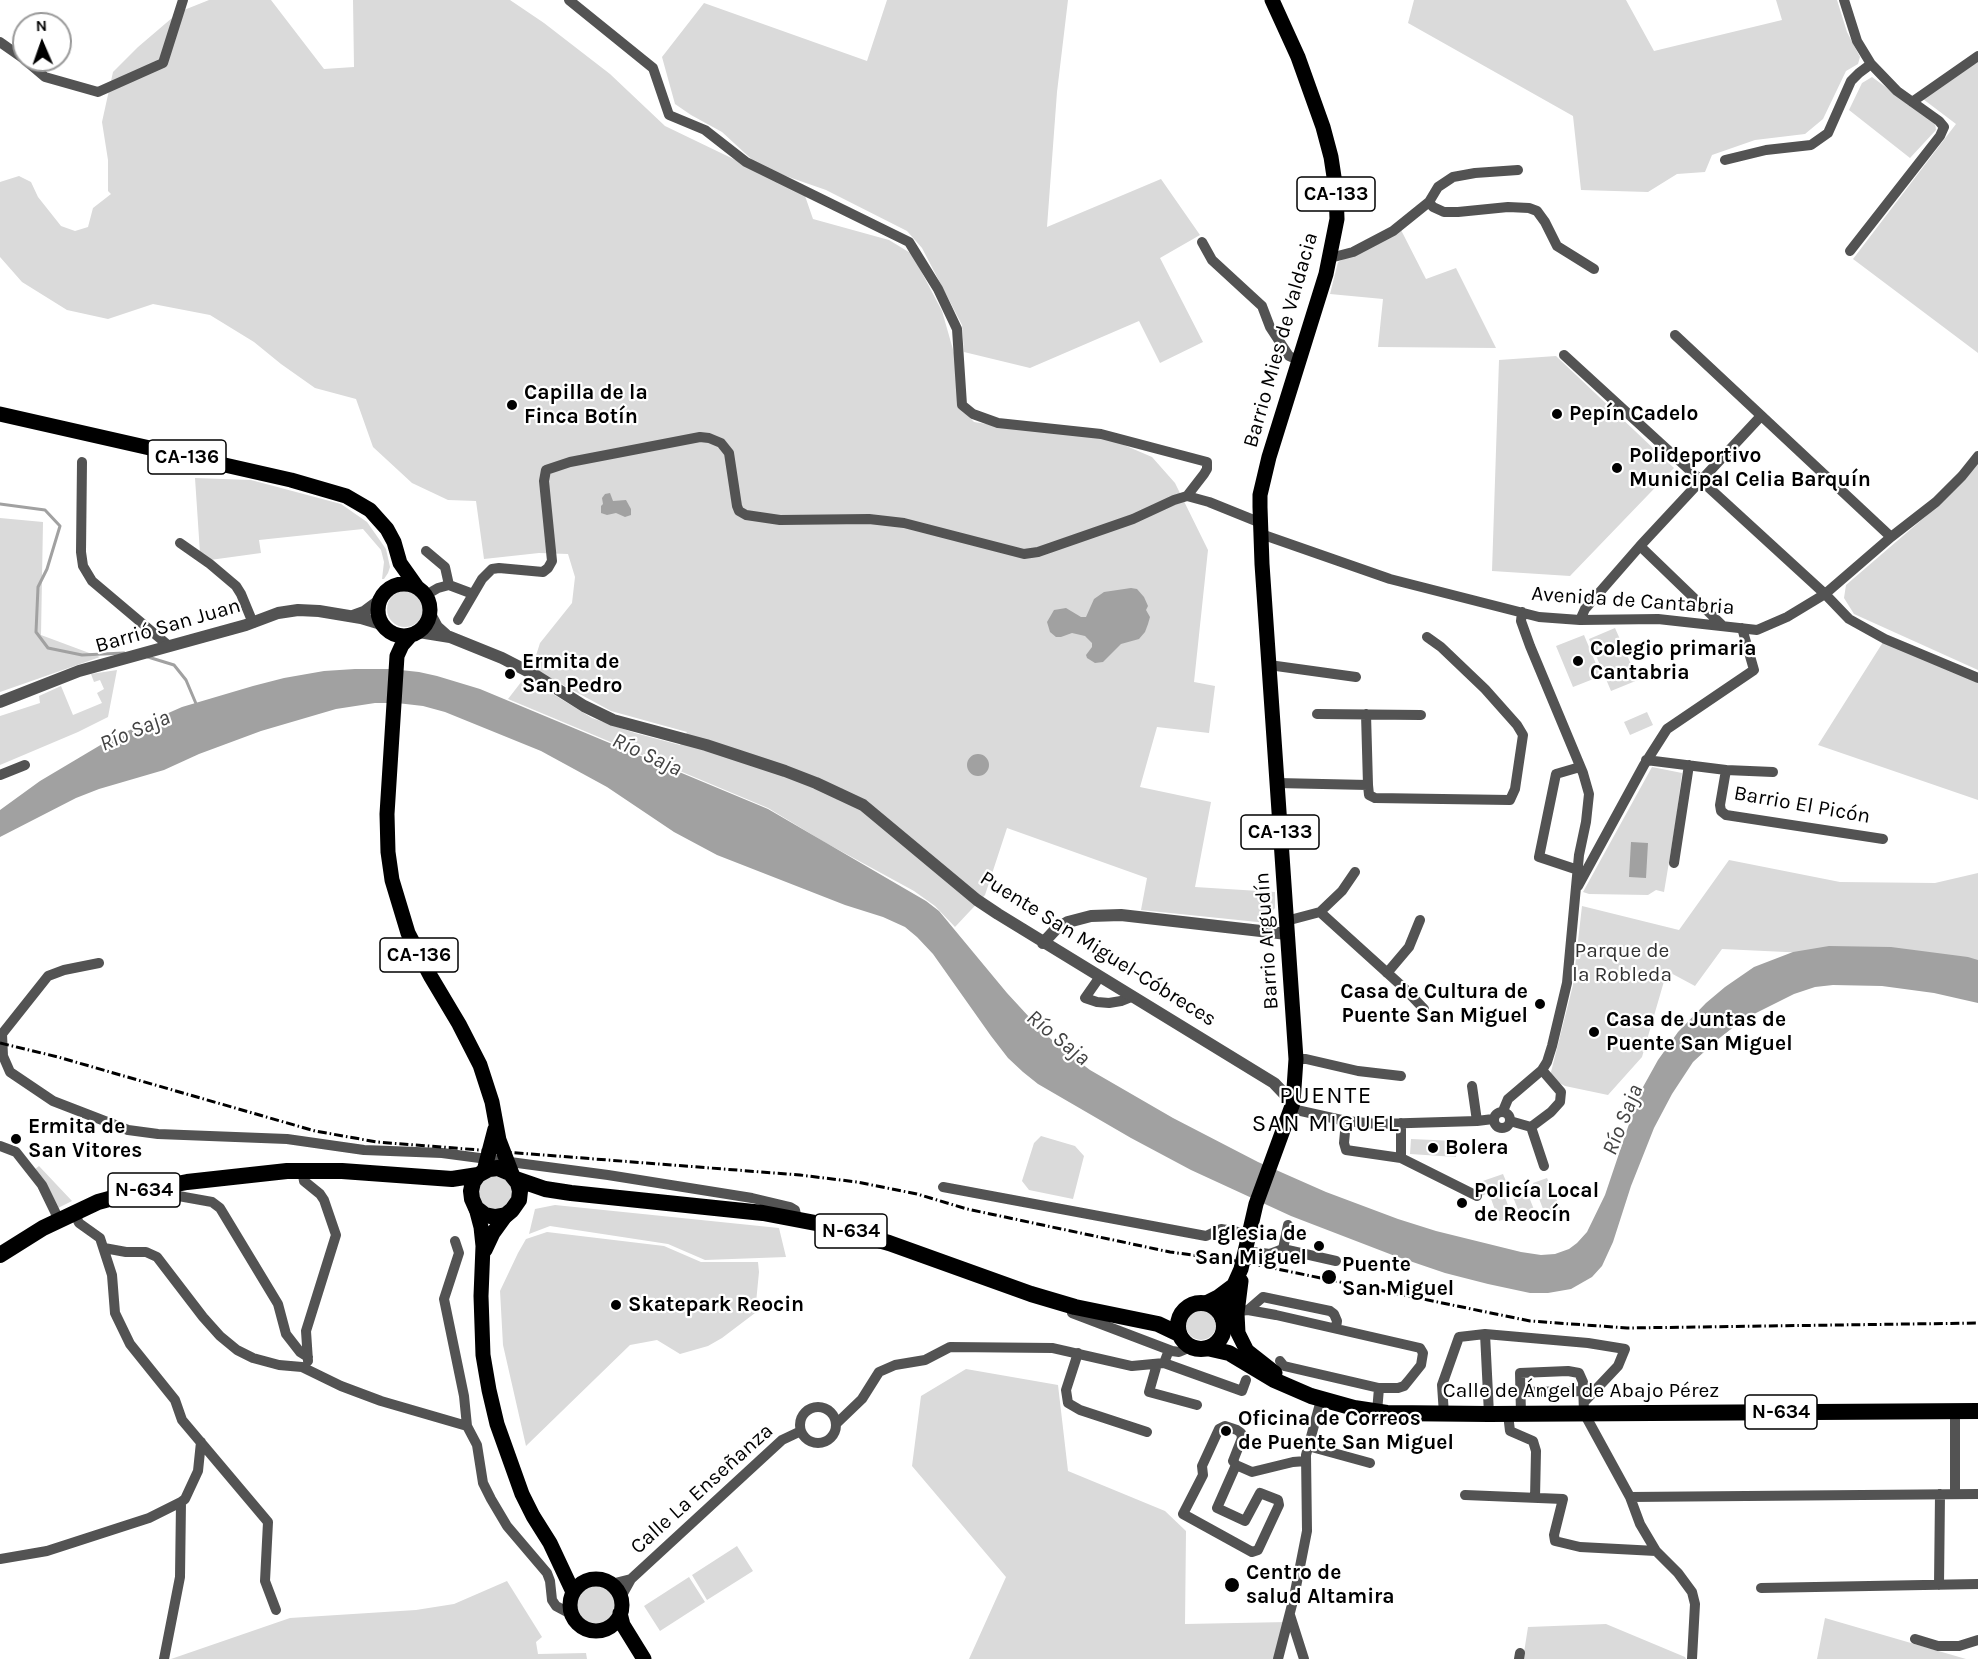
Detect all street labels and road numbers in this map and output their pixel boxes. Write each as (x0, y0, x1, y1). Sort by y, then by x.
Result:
road number: CA-133 (1297, 177, 1375, 211)
street label: Barrio Mies de Valdacia (1238, 229, 1324, 451)
road number: CA-136 (148, 440, 226, 474)
street label: Avenida de Cantabria (1531, 581, 1735, 621)
street label: Barrió San Juan (93, 593, 243, 659)
street label: Barrio El Picón (1732, 781, 1872, 829)
road number: CA-133 (1241, 815, 1319, 849)
street label: Puente San Miguel-Cóbreces (975, 866, 1221, 1032)
street label: Barrio Argudín (1250, 871, 1284, 1011)
road number: CA-136 (380, 938, 458, 972)
road number: N-634 (108, 1173, 180, 1207)
road number: N-634 (815, 1214, 887, 1248)
street label: Calle de Ángel de Abajo Pérez (1443, 1378, 1719, 1404)
road number: N-634 (1745, 1395, 1817, 1429)
street label: Calle La Enseñanza (626, 1418, 778, 1560)

